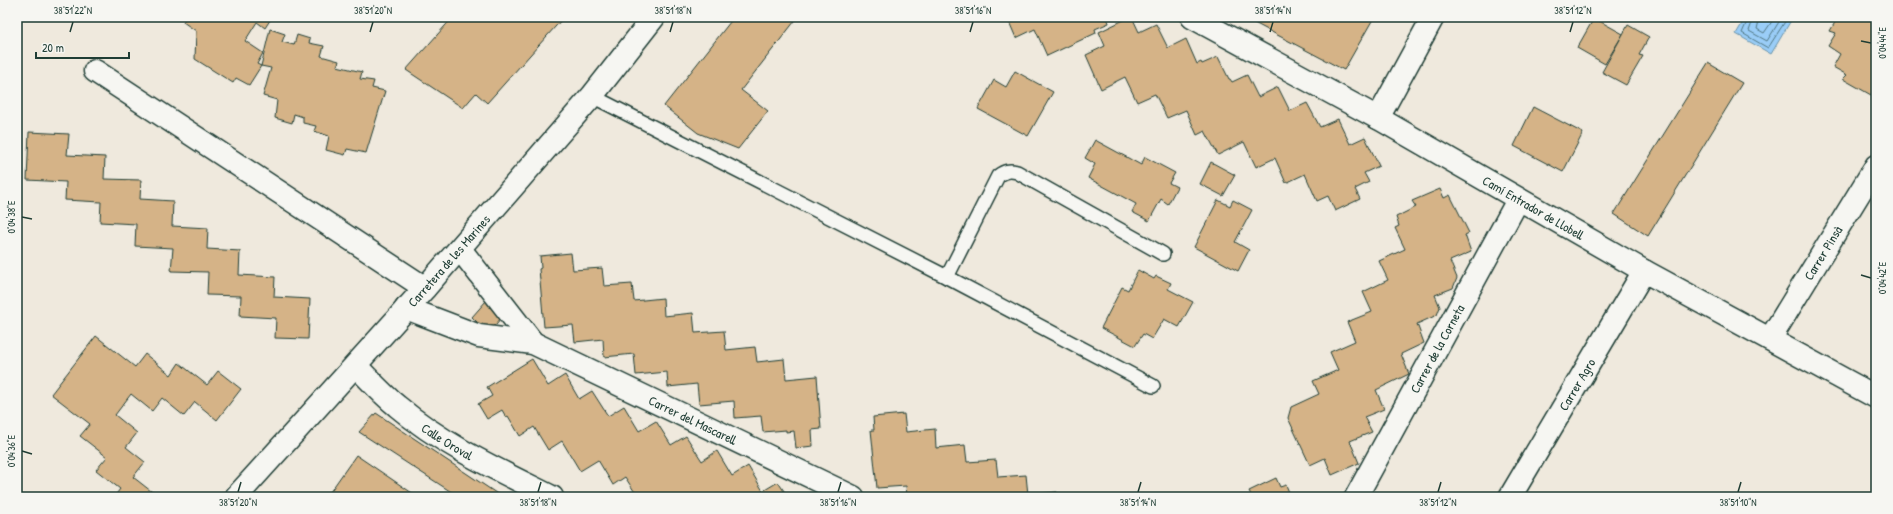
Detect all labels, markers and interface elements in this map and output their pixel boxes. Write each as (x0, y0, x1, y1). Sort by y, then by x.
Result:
text: 38°51'22"N (54, 4, 92, 17)
text: 38°51'20"N (354, 4, 392, 17)
text: 38°51'18"N (655, 4, 691, 17)
text: 38°51'16"N (955, 4, 991, 17)
text: 38°51'14"N (1255, 4, 1291, 17)
text: 38°51'12"N (1554, 4, 1592, 17)
text: 0°04'44"E (1876, 27, 1889, 59)
scale bar (36, 34, 129, 60)
text: 20 m (42, 39, 64, 56)
street label: Camí Entrador de Llobell (1479, 171, 1588, 244)
text: 0°04'38"E (5, 200, 18, 233)
street label: Carretera de les Marines (403, 211, 494, 311)
street label: Carrer Pinsà (1799, 222, 1846, 283)
text: 0°04'42"E (1876, 261, 1889, 294)
street label: Carrer de la Corneta (1405, 301, 1468, 396)
street label: Carrer Agro (1554, 355, 1599, 414)
street label: Carrer del Mascarell (646, 391, 740, 449)
street label: Calle Oroval (418, 419, 477, 464)
text: 0°04'36"E (5, 434, 18, 467)
text: 38°51'20"N (219, 496, 257, 509)
text: 38°51'18"N (520, 496, 556, 509)
text: 38°51'16"N (820, 496, 856, 509)
text: 38°51'14"N (1120, 496, 1156, 509)
text: 38°51'12"N (1419, 496, 1457, 509)
text: 38°51'10"N (1719, 496, 1757, 509)

